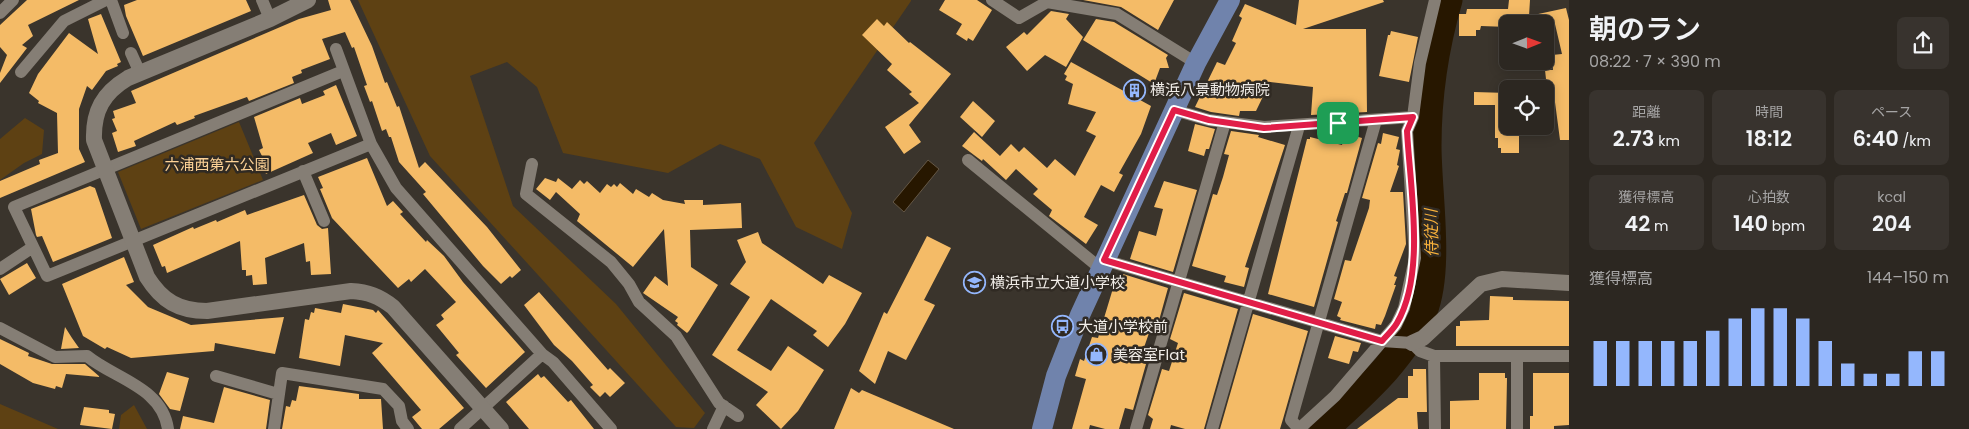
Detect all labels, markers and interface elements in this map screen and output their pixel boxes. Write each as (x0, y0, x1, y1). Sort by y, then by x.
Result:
text: 朝のラン (1589, 10, 1701, 49)
north arrow (1499, 15, 1554, 70)
map controls (1499, 15, 1554, 135)
button: share (1897, 17, 1949, 69)
text: 08:22 · 7 × 390 m (1589, 50, 1721, 73)
building icon: 横浜八景動物病院 (1122, 78, 1146, 102)
place label: 横浜八景動物病院 (1150, 79, 1270, 100)
button: locate (1499, 80, 1554, 135)
pin (1317, 102, 1359, 144)
text: 距離 (1632, 102, 1660, 122)
text: 時間 (1755, 102, 1783, 122)
text: ペース (1871, 102, 1912, 122)
icon: arrive (1324, 109, 1352, 137)
text: 2.73 (1613, 124, 1654, 153)
text: 18:12 (1746, 124, 1792, 153)
text: 6:40 (1852, 124, 1899, 153)
text: km (1654, 131, 1680, 151)
text: /km (1899, 131, 1931, 151)
park label: 六浦西第六公園 (164, 154, 270, 175)
text: 獲得標高 (1618, 187, 1674, 207)
text: 心拍数 (1748, 187, 1790, 207)
text: kcal (1877, 187, 1906, 207)
water label: 侍従川 (1420, 207, 1443, 257)
text: 42 (1624, 209, 1650, 238)
text: 140 (1733, 209, 1768, 238)
text: 204 (1872, 209, 1911, 238)
text: m (1650, 216, 1668, 236)
text: bpm (1768, 216, 1805, 236)
text: 144–150 m (1867, 266, 1949, 289)
text: 獲得標高 (1589, 267, 1653, 290)
school or university icon: 横浜市立大道小学校 (962, 271, 986, 295)
place label: 横浜市立大道小学校 (990, 272, 1125, 293)
bus stop icon: 大道小学校前 (1050, 315, 1074, 339)
place label: 大道小学校前 (1078, 316, 1168, 337)
shop icon: 美容室Flat (1085, 343, 1109, 367)
place label: 美容室Flat (1113, 344, 1185, 365)

